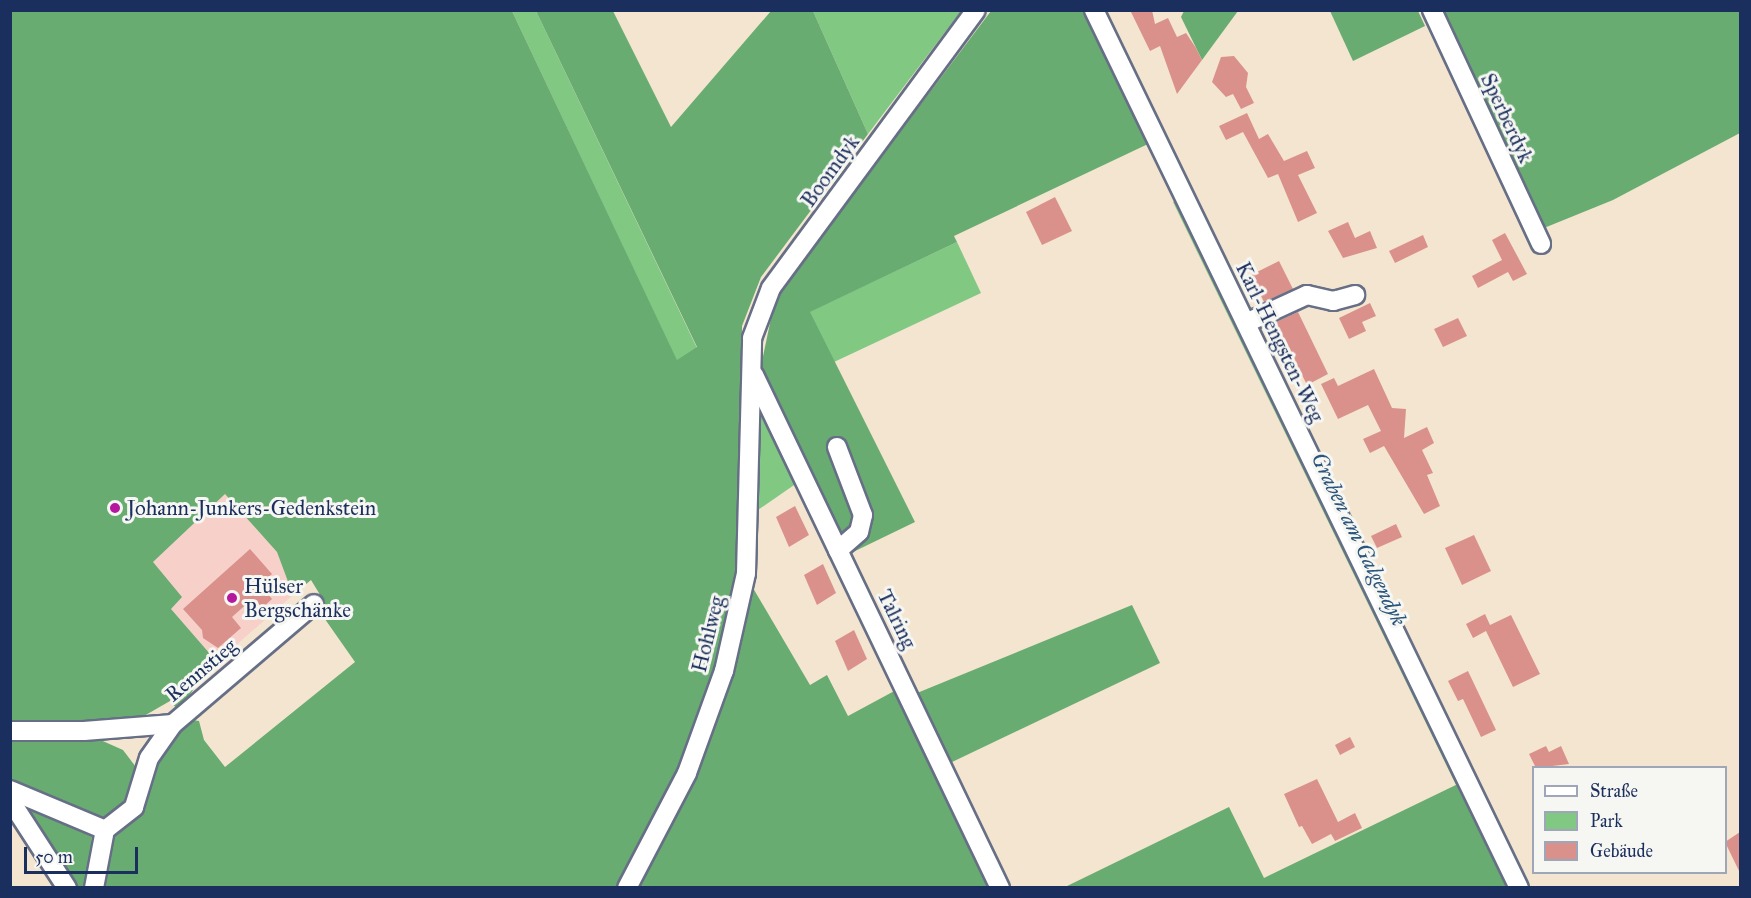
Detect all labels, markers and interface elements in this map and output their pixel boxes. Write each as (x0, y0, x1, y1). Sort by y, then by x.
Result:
street label: Sperberdyk (1475, 69, 1539, 167)
street label: Boomdyk (795, 130, 865, 212)
street label: Karl-Hengsten-Weg (1230, 258, 1330, 426)
water label: Graben am Galgendyk (1305, 448, 1413, 630)
place label: Johann-Junkers-Gedenkstein (127, 495, 376, 521)
marker: Johann-Junkers-Gedenkstein (108, 501, 122, 515)
place label: Hülser Bergschänke (244, 573, 351, 623)
street label: Talring (872, 585, 922, 653)
marker: Hülser Bergschänke (225, 591, 239, 605)
street label: Hohlweg (686, 593, 730, 675)
street label: Rennstieg (160, 633, 242, 707)
legend (1532, 766, 1727, 874)
text: Straße (1590, 780, 1638, 802)
text: Park (1590, 810, 1623, 832)
scale bar (27, 835, 141, 873)
text: Gebäude (1590, 840, 1653, 862)
text: 50 m (35, 846, 73, 868)

